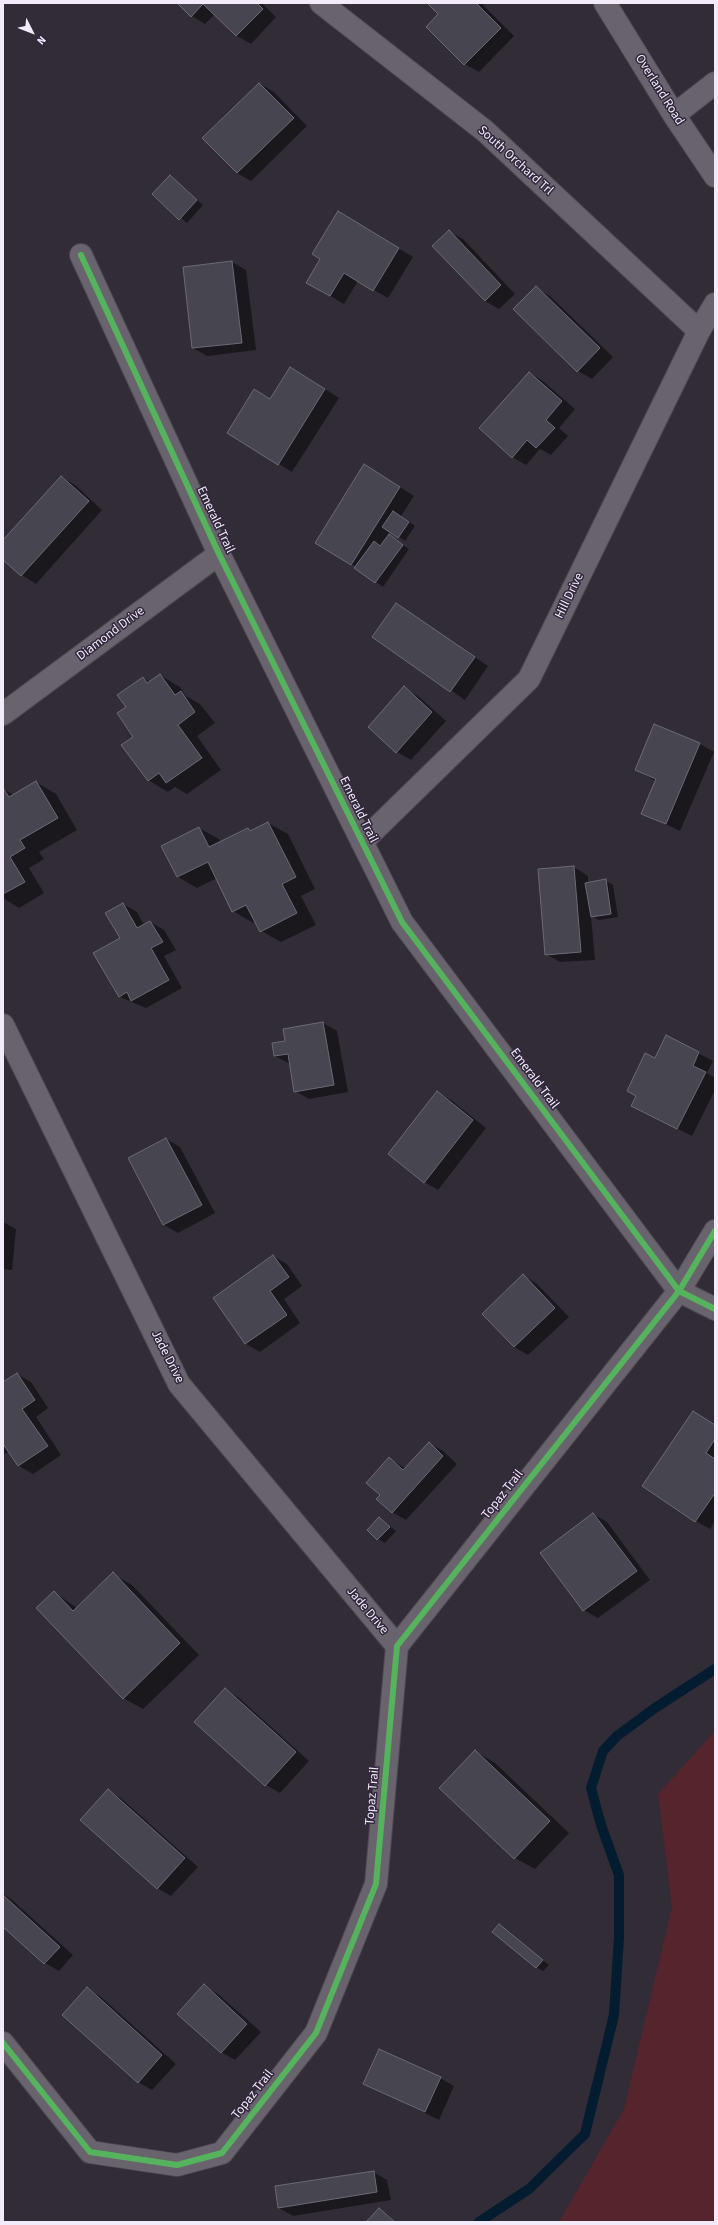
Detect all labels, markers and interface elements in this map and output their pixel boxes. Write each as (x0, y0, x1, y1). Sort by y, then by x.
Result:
north arrow (12, 12, 52, 52)
text: N (33, 33, 49, 48)
street label: Overland Road (631, 52, 687, 128)
street label: South Orchard Trl (474, 123, 556, 199)
street label: Emerald Trail (193, 484, 237, 556)
street label: Hill Drive (552, 571, 588, 621)
street label: Diamond Drive (74, 603, 148, 665)
street label: Emerald Trail (335, 774, 381, 846)
street label: Emerald Trail (506, 1046, 562, 1112)
street label: Jade Drive (147, 1328, 187, 1386)
street label: Topaz Trail (479, 1467, 527, 1523)
street label: Jade Drive (343, 1584, 391, 1638)
street label: Topaz Trail (363, 1766, 383, 1826)
street label: Topaz Trail (229, 2067, 277, 2123)

